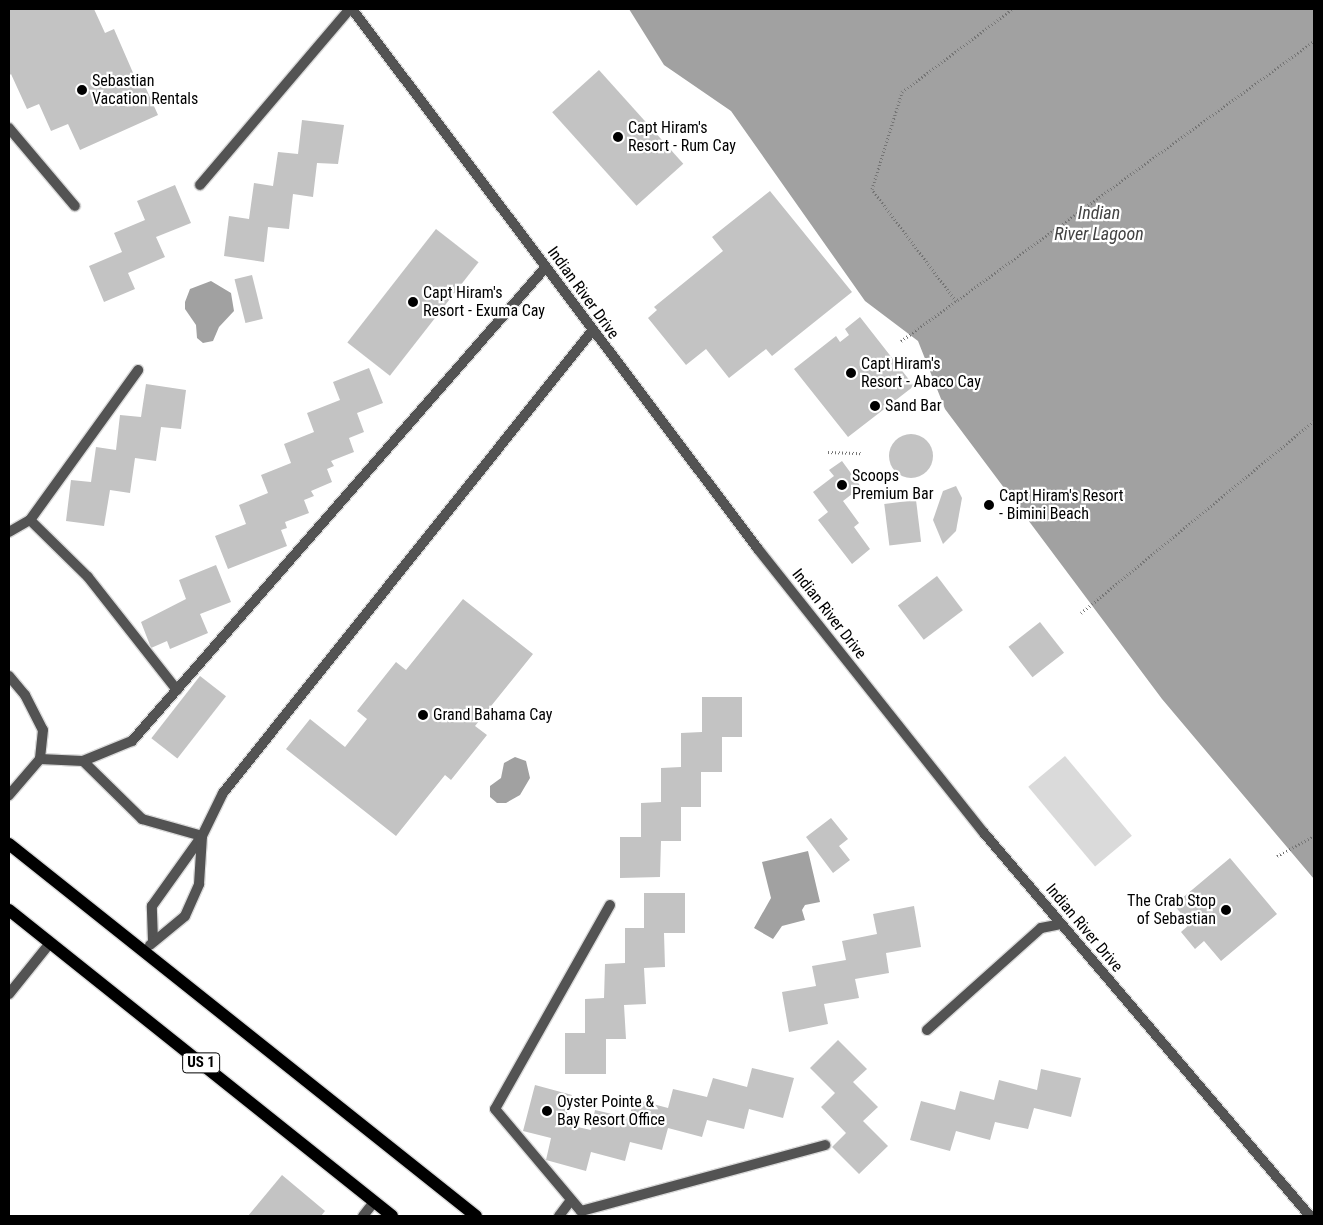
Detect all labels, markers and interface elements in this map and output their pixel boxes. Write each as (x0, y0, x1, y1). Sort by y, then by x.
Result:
place label: Sebastian Vacation Rentals (92, 71, 198, 109)
marker: Sebastian Vacation Rentals (76, 84, 88, 96)
place label: Capt Hiram's Resort - Rum Cay (628, 118, 736, 156)
marker: Capt Hiram's Resort - Rum Cay (612, 131, 624, 143)
water label: Indian River Lagoon (1054, 203, 1144, 245)
street label: Indian River Drive (543, 243, 623, 343)
place label: Capt Hiram's Resort - Exuma Cay (423, 283, 545, 321)
marker: Capt Hiram's Resort - Exuma Cay (407, 296, 419, 308)
place label: Capt Hiram's Resort - Abaco Cay (861, 354, 981, 392)
marker: Capt Hiram's Resort - Abaco Cay (845, 367, 857, 379)
place label: Sand Bar (885, 396, 942, 416)
marker: Sand Bar (869, 400, 881, 412)
place label: Scoops Premium Bar (852, 466, 934, 504)
marker: Scoops Premium Bar (836, 479, 848, 491)
place label: Capt Hiram's Resort - Bimini Beach (999, 486, 1124, 524)
marker: Capt Hiram's Resort - Bimini Beach (983, 499, 995, 511)
street label: Indian River Drive (788, 565, 870, 663)
place label: Grand Bahama Cay (433, 705, 552, 725)
marker: Grand Bahama Cay (417, 709, 429, 721)
street label: Indian River Drive (1042, 880, 1126, 976)
place label: The Crab Stop of Sebastian (1127, 891, 1216, 929)
marker: The Crab Stop of Sebastian (1220, 904, 1232, 916)
road number: US 1 (181, 1050, 221, 1076)
place label: Oyster Pointe & Bay Resort Office (557, 1092, 665, 1130)
marker: Oyster Pointe & Bay Resort Office (541, 1105, 553, 1117)

